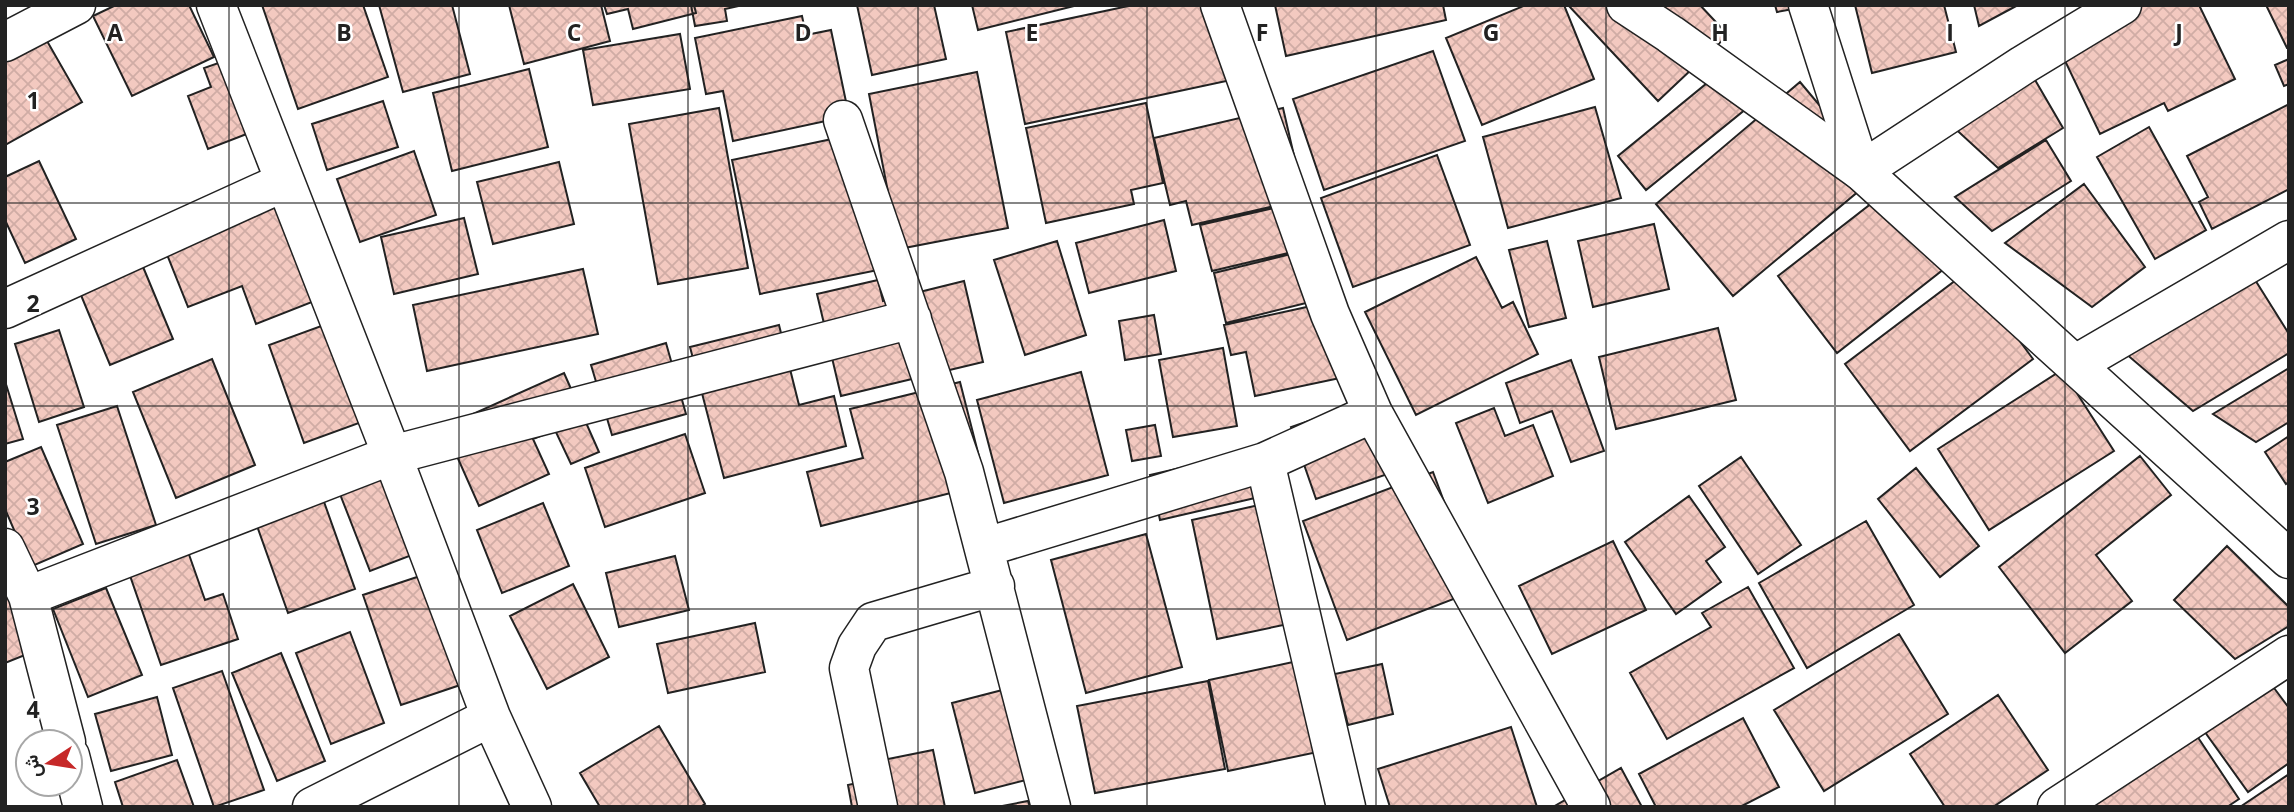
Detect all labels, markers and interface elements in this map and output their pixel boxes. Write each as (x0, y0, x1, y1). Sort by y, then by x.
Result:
text: A (107, 16, 123, 48)
text: B (336, 16, 352, 48)
text: C (567, 16, 581, 48)
text: D (794, 16, 812, 48)
text: E (1026, 16, 1038, 48)
text: F (1256, 16, 1268, 48)
text: G (1483, 16, 1499, 48)
text: H (1711, 16, 1729, 48)
text: I (1946, 16, 1954, 48)
text: J (2173, 16, 2183, 48)
text: 1 (26, 84, 40, 116)
text: 2 (26, 287, 40, 319)
text: 3 (26, 490, 40, 522)
text: 4 (26, 693, 40, 725)
north arrow (14, 728, 84, 798)
text: ش (17, 753, 47, 780)

